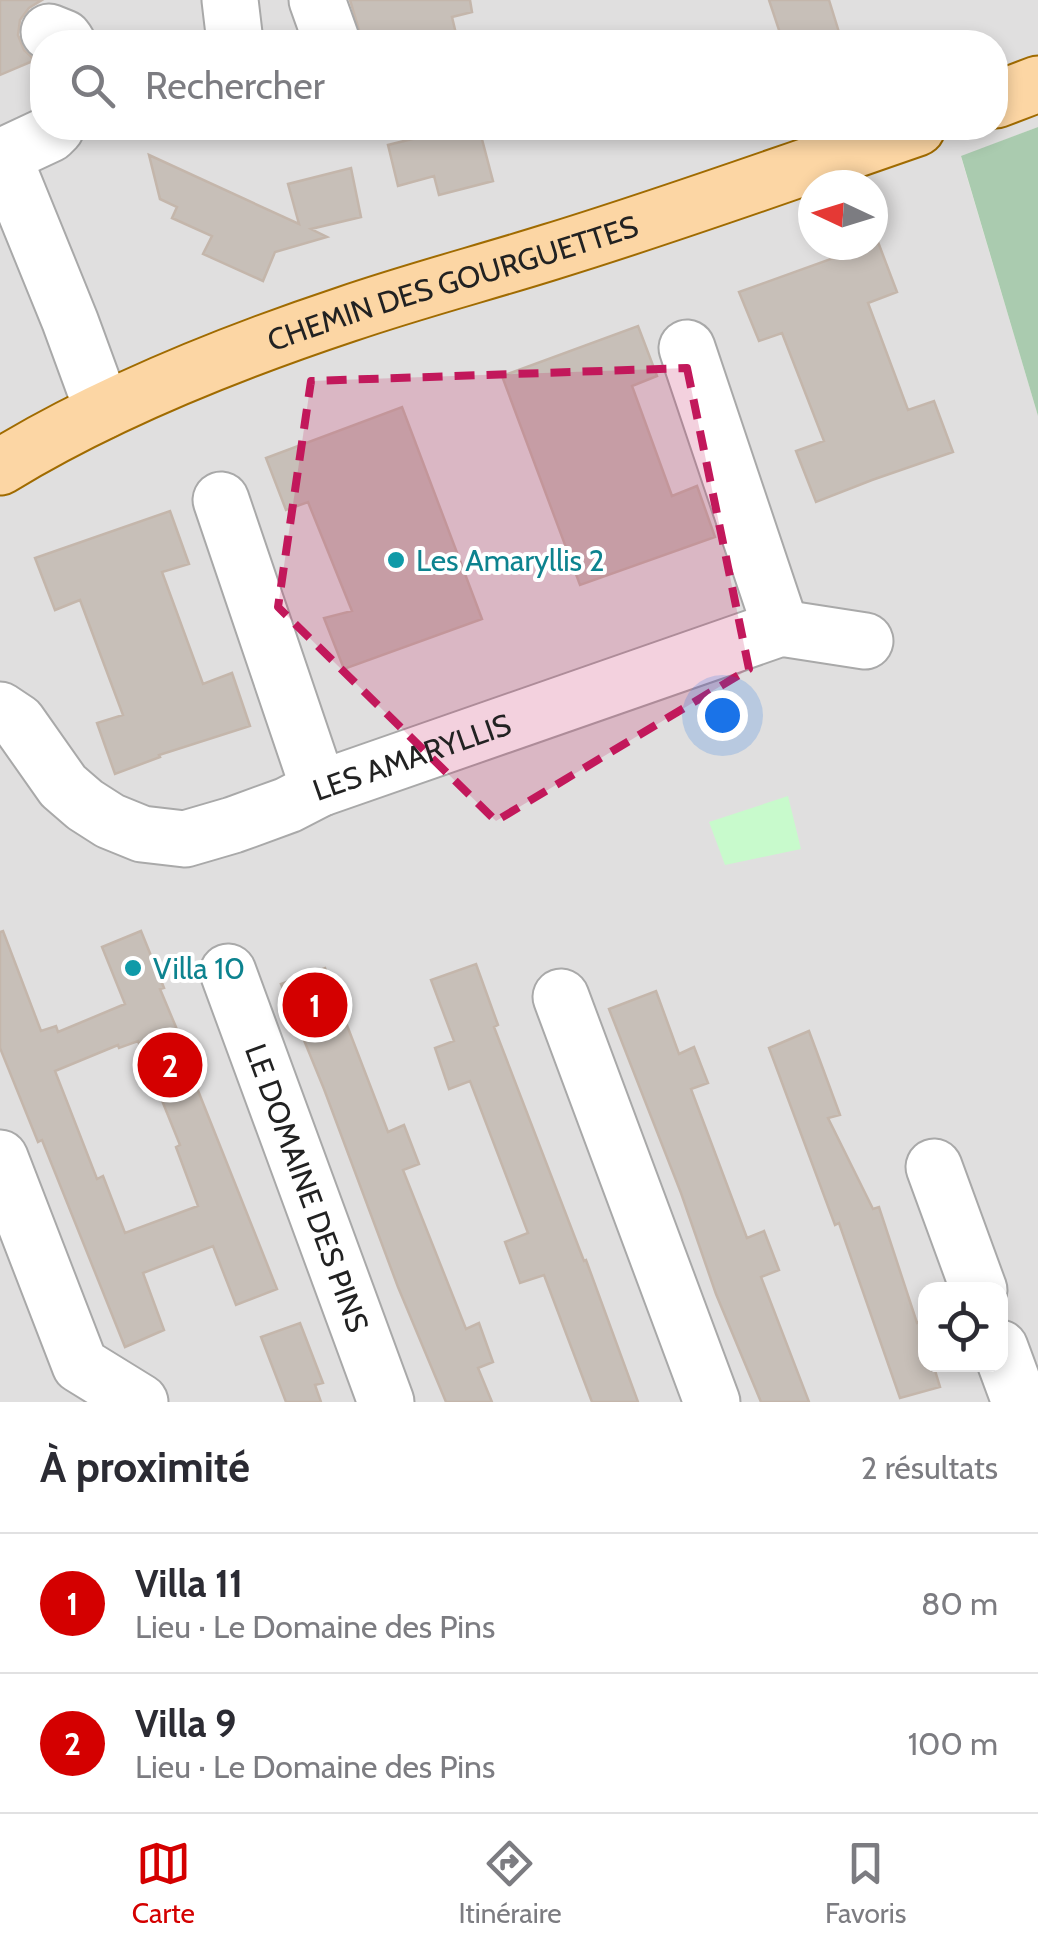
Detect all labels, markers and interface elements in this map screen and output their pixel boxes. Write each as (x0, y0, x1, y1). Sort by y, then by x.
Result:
search box (30, 30, 1008, 140)
icon: search (65, 58, 120, 113)
text: Rechercher (145, 62, 325, 109)
north arrow (798, 170, 888, 260)
street label: CHEMIN DES GOURGUETTES (262, 207, 643, 359)
place label: Les Amaryllis 2 (416, 542, 605, 579)
marker: Les Amaryllis 2 (385, 549, 407, 571)
your location (697, 690, 748, 741)
street label: LES AMARYLLIS (308, 705, 516, 808)
place label: Villa 10 (153, 950, 245, 987)
marker: Villa 10 (122, 957, 144, 979)
pin: 1 (282, 968, 348, 1042)
pin: 2 (138, 1028, 202, 1102)
street label: LE DOMAINE DES PINS (237, 1039, 377, 1337)
map controls (918, 1282, 1008, 1372)
button: locate (918, 1282, 1008, 1372)
text: À proximité (40, 1441, 250, 1493)
text: 2 résultats (861, 1448, 998, 1487)
text: Villa 11 (135, 1560, 243, 1607)
text: 1 (67, 1584, 78, 1623)
text: 80 m (921, 1584, 998, 1623)
text: Lieu · Le Domaine des Pins (135, 1607, 495, 1646)
text: Villa 9 (135, 1700, 236, 1747)
text: 2 (64, 1724, 81, 1763)
text: 100 m (908, 1724, 998, 1763)
text: Lieu · Le Domaine des Pins (135, 1747, 495, 1786)
tab: Carte (132, 1836, 195, 1930)
tab: Itinéraire (458, 1836, 561, 1930)
tab: Favoris (825, 1836, 906, 1930)

